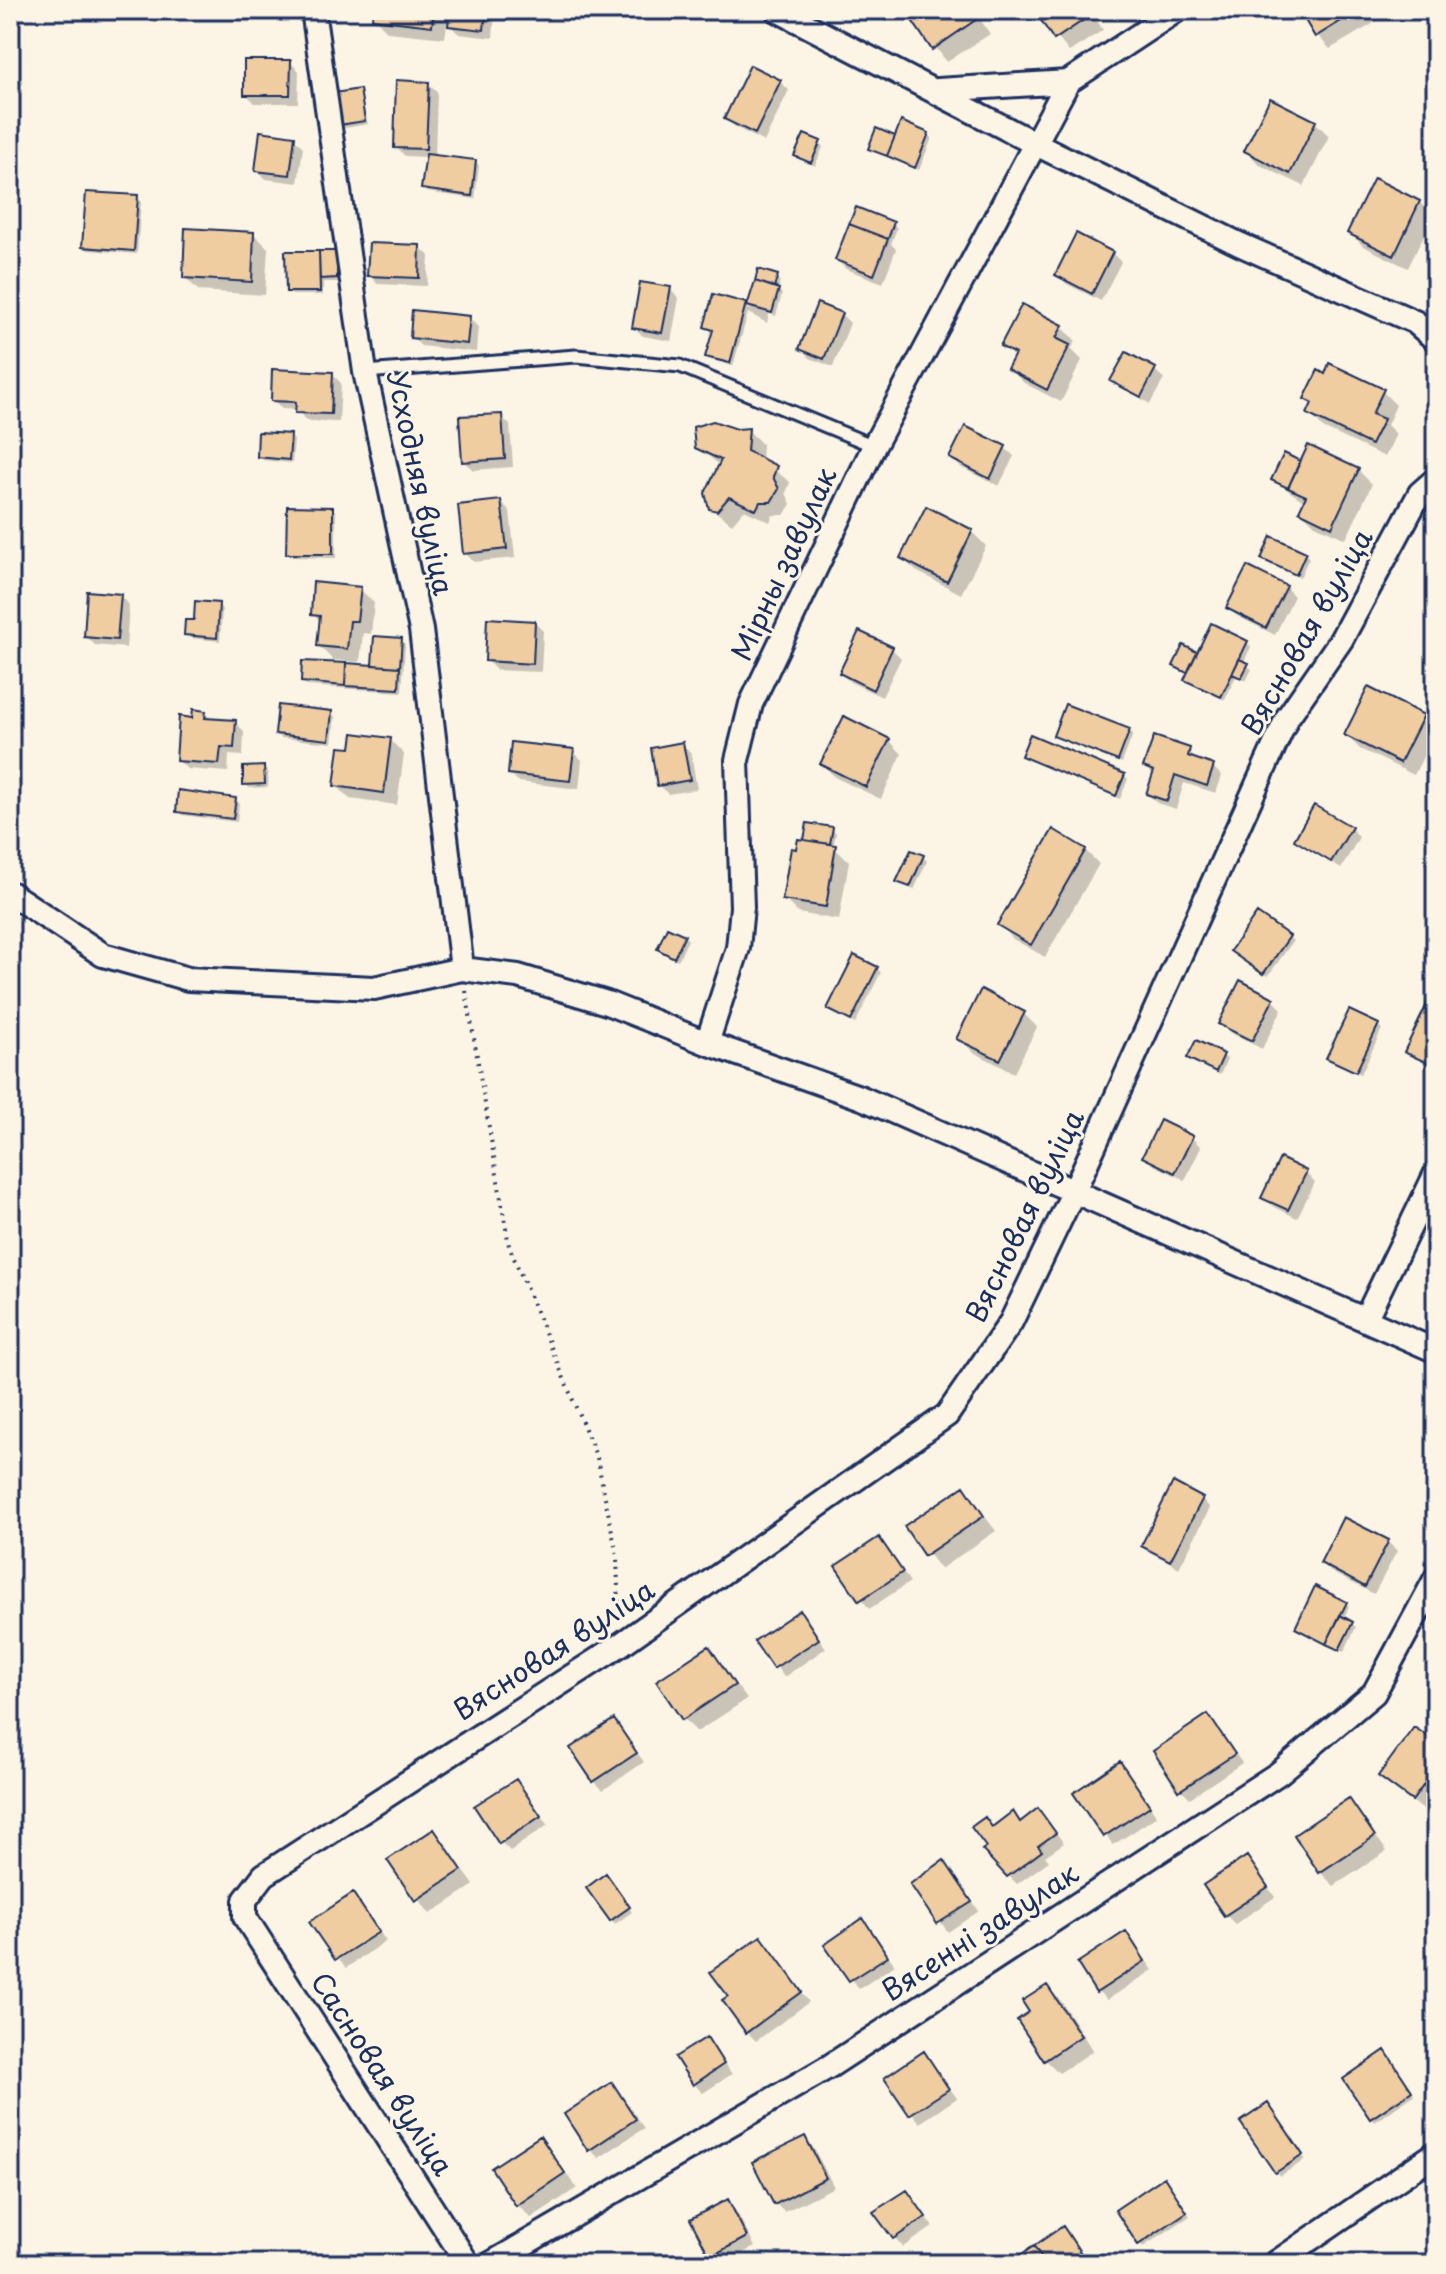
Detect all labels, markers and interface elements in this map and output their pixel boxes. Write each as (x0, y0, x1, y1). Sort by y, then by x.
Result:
street label: Усходняя вуліца (377, 366, 466, 600)
street label: Мірны завулак (719, 459, 847, 667)
street label: Вясновая вуліца (1229, 519, 1383, 743)
street label: Вясновая вуліца (953, 1101, 1094, 1329)
street label: Вясновая вуліца (444, 1567, 663, 1730)
street label: Вясенні завулак (872, 1851, 1086, 2011)
street label: Сасновая вуліца (301, 1963, 466, 2184)

